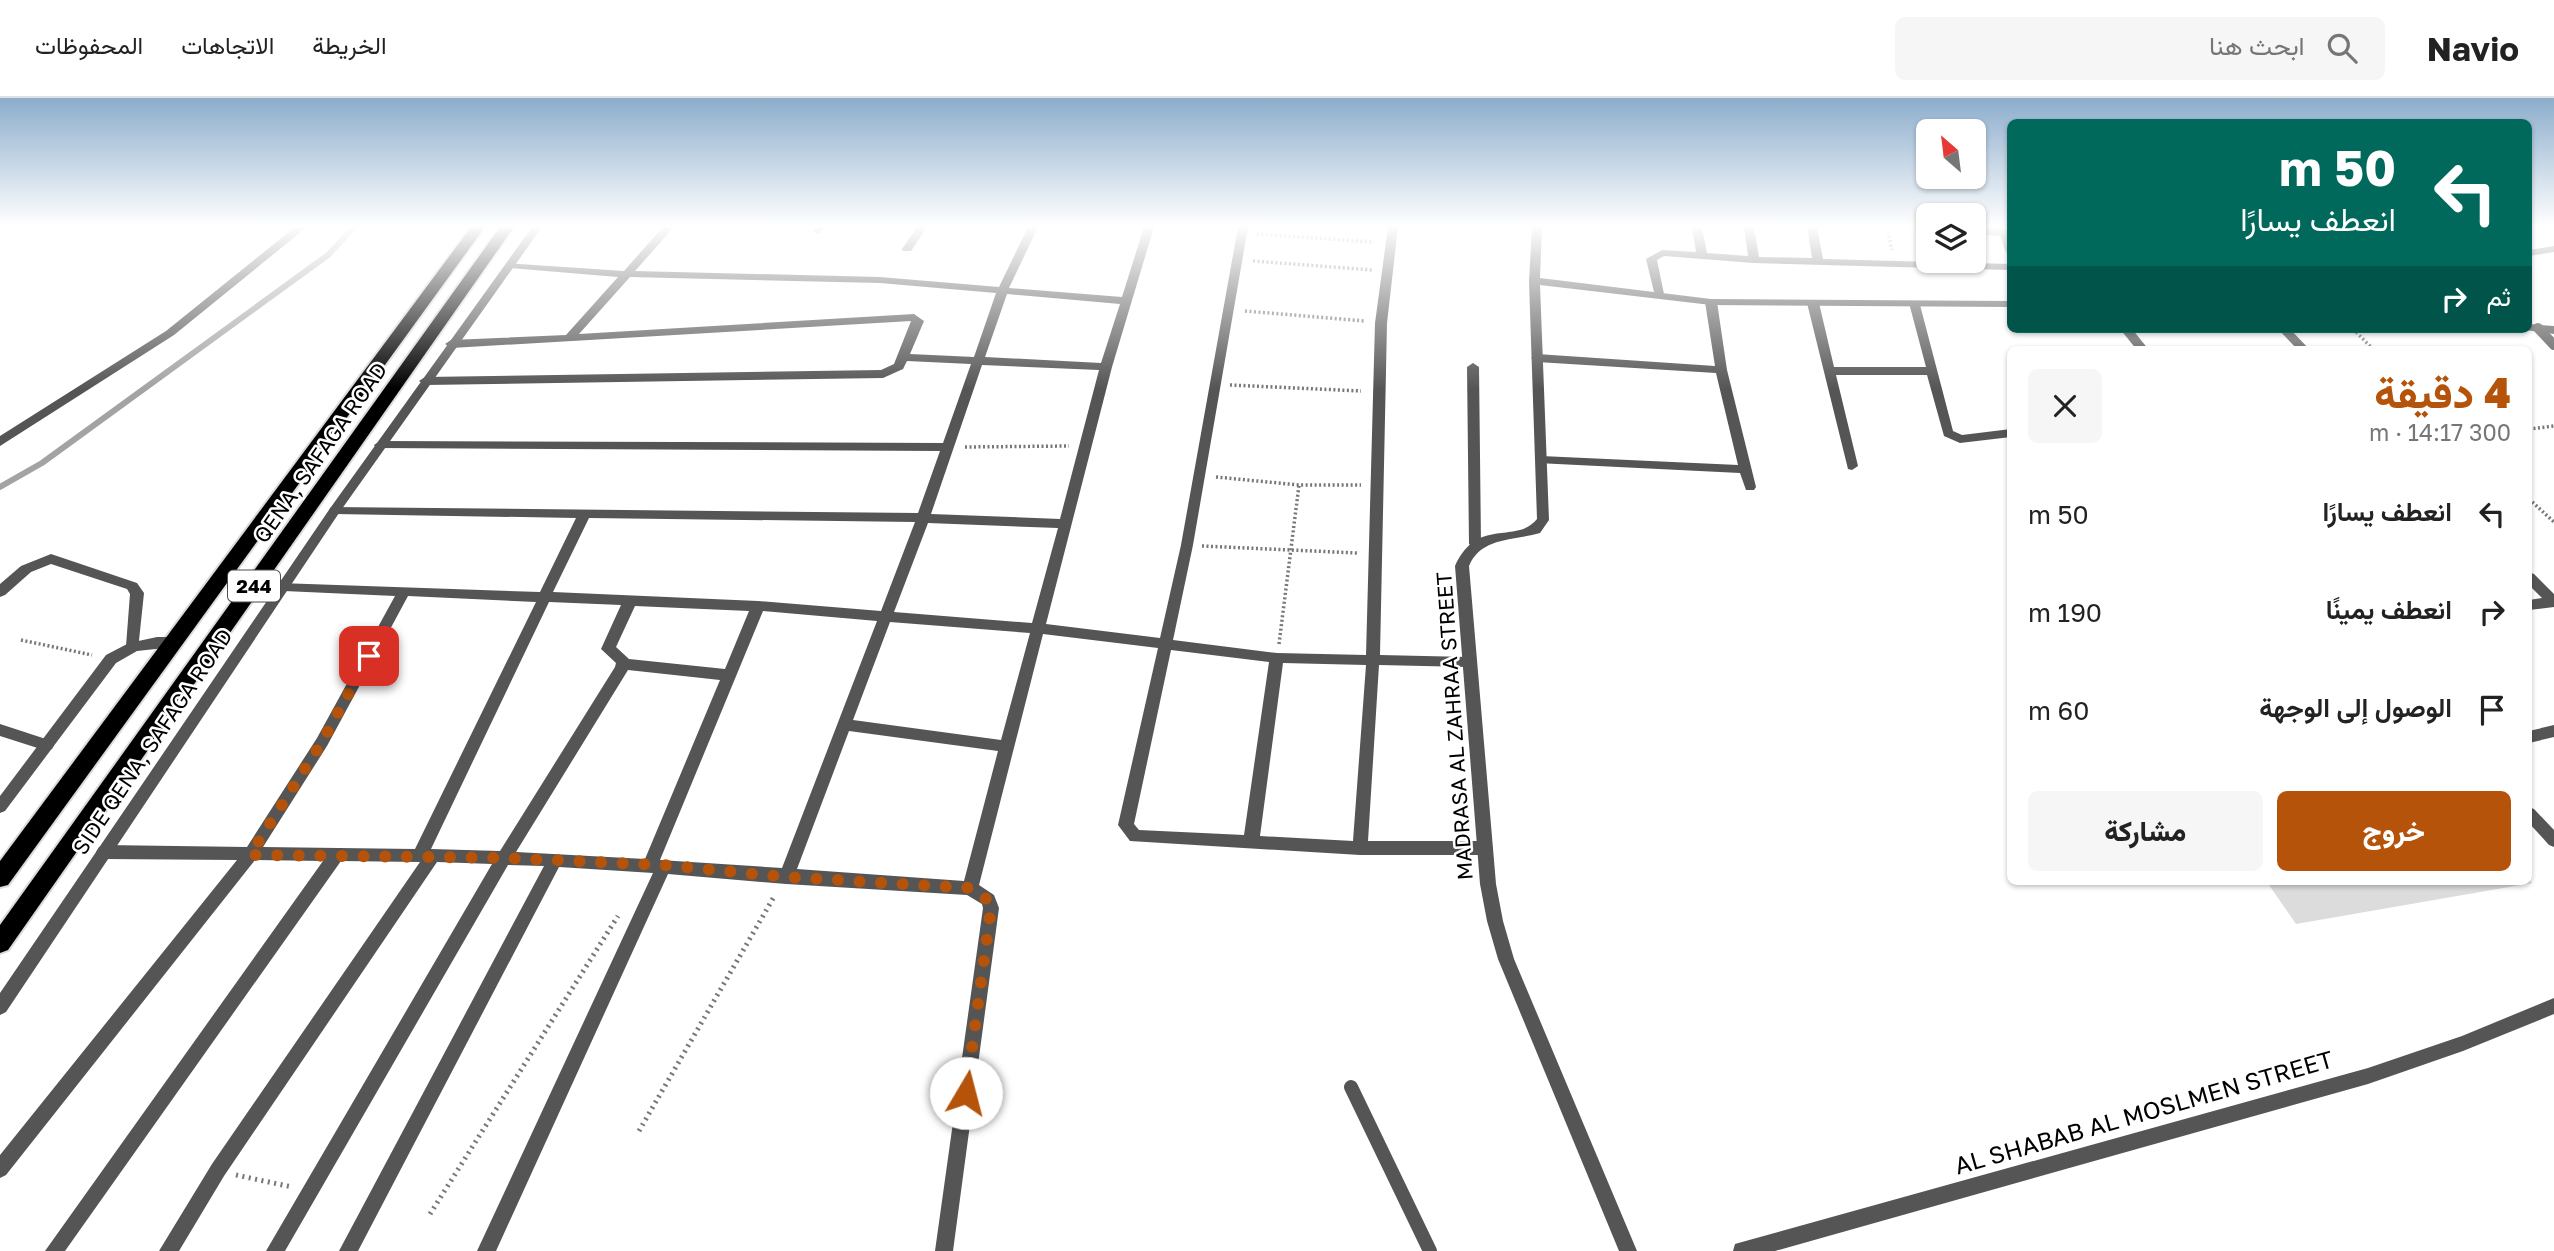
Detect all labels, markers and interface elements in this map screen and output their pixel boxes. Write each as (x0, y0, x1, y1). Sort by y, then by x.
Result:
search box (1895, 17, 2385, 80)
icon: search (2323, 29, 2361, 67)
text: Navio (2427, 29, 2519, 68)
text: المحفوظات (35, 30, 143, 59)
text: الاتجاهات (181, 30, 274, 59)
text: الخريطة (312, 30, 387, 59)
text: ابحث هنا (2209, 30, 2305, 61)
north arrow (1916, 119, 1986, 189)
map controls (1916, 119, 1986, 273)
text: 50 m (2279, 138, 2396, 197)
icon: left (2420, 147, 2511, 238)
text: انعطف يسارًا (2240, 200, 2396, 238)
button: layers (1916, 203, 1986, 273)
icon: right (2435, 280, 2473, 318)
text: ثم (2487, 281, 2511, 312)
street label: QENA, SAFAGA ROAD (248, 357, 392, 548)
text: 4 دقيقة (2374, 367, 2511, 417)
button: close (2028, 369, 2102, 443)
text: 300 m · 14:17 (2369, 418, 2511, 446)
icon: left (2473, 495, 2511, 533)
text: انعطف يسارًا (2322, 496, 2452, 527)
text: 50 m (2028, 499, 2089, 530)
road number: 244 (228, 570, 280, 601)
street label: MADRASA AL ZAHRAA STREET (1430, 571, 1478, 881)
icon: right (2473, 593, 2511, 631)
text: انعطف يمينًا (2326, 594, 2452, 625)
text: 190 m (2028, 597, 2102, 628)
street label: SIDE QENA, SAFAGA ROAD (67, 623, 238, 859)
pin (339, 626, 399, 686)
icon: arrive (350, 637, 388, 675)
icon: arrive (2473, 691, 2511, 729)
text: الوصول إلى الوجهة (2259, 692, 2452, 723)
text: 60 m (2028, 695, 2089, 726)
button: مشاركة (2028, 791, 2263, 871)
button: خروج (2277, 791, 2511, 871)
street label: AL SHABAB AL MOSLMEN STREET (1951, 1043, 2336, 1180)
position arrow (929, 1056, 1003, 1130)

